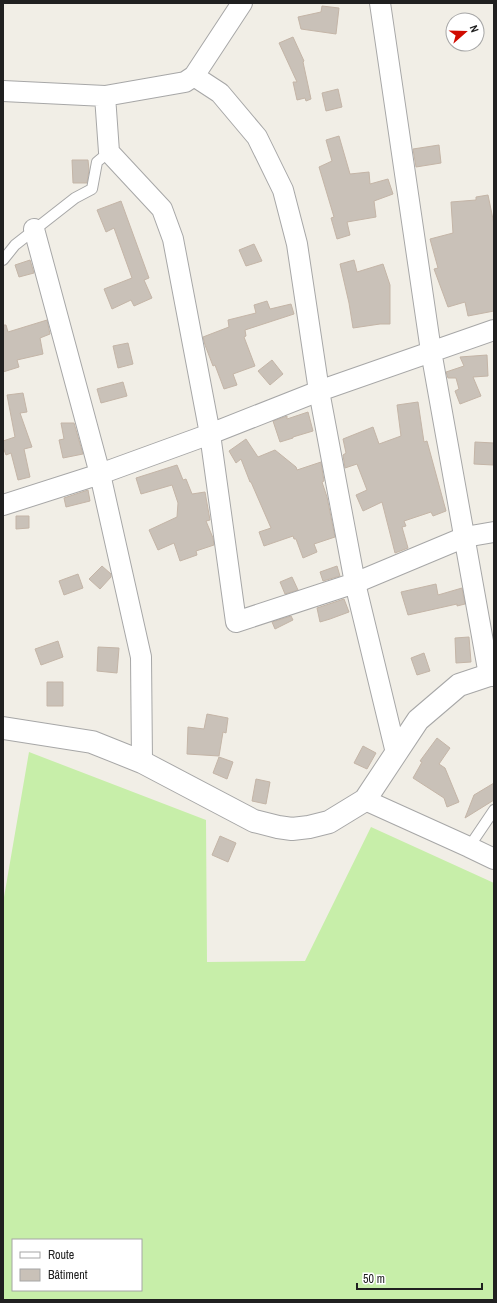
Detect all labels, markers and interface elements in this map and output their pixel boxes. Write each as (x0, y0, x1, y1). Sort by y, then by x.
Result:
north arrow (445, 12, 485, 52)
text: N (467, 23, 482, 34)
legend (12, 1239, 142, 1291)
text: Route (48, 1247, 74, 1263)
scale bar (357, 1265, 482, 1291)
text: Bâtiment (48, 1267, 88, 1283)
text: 50 m (363, 1271, 385, 1287)

